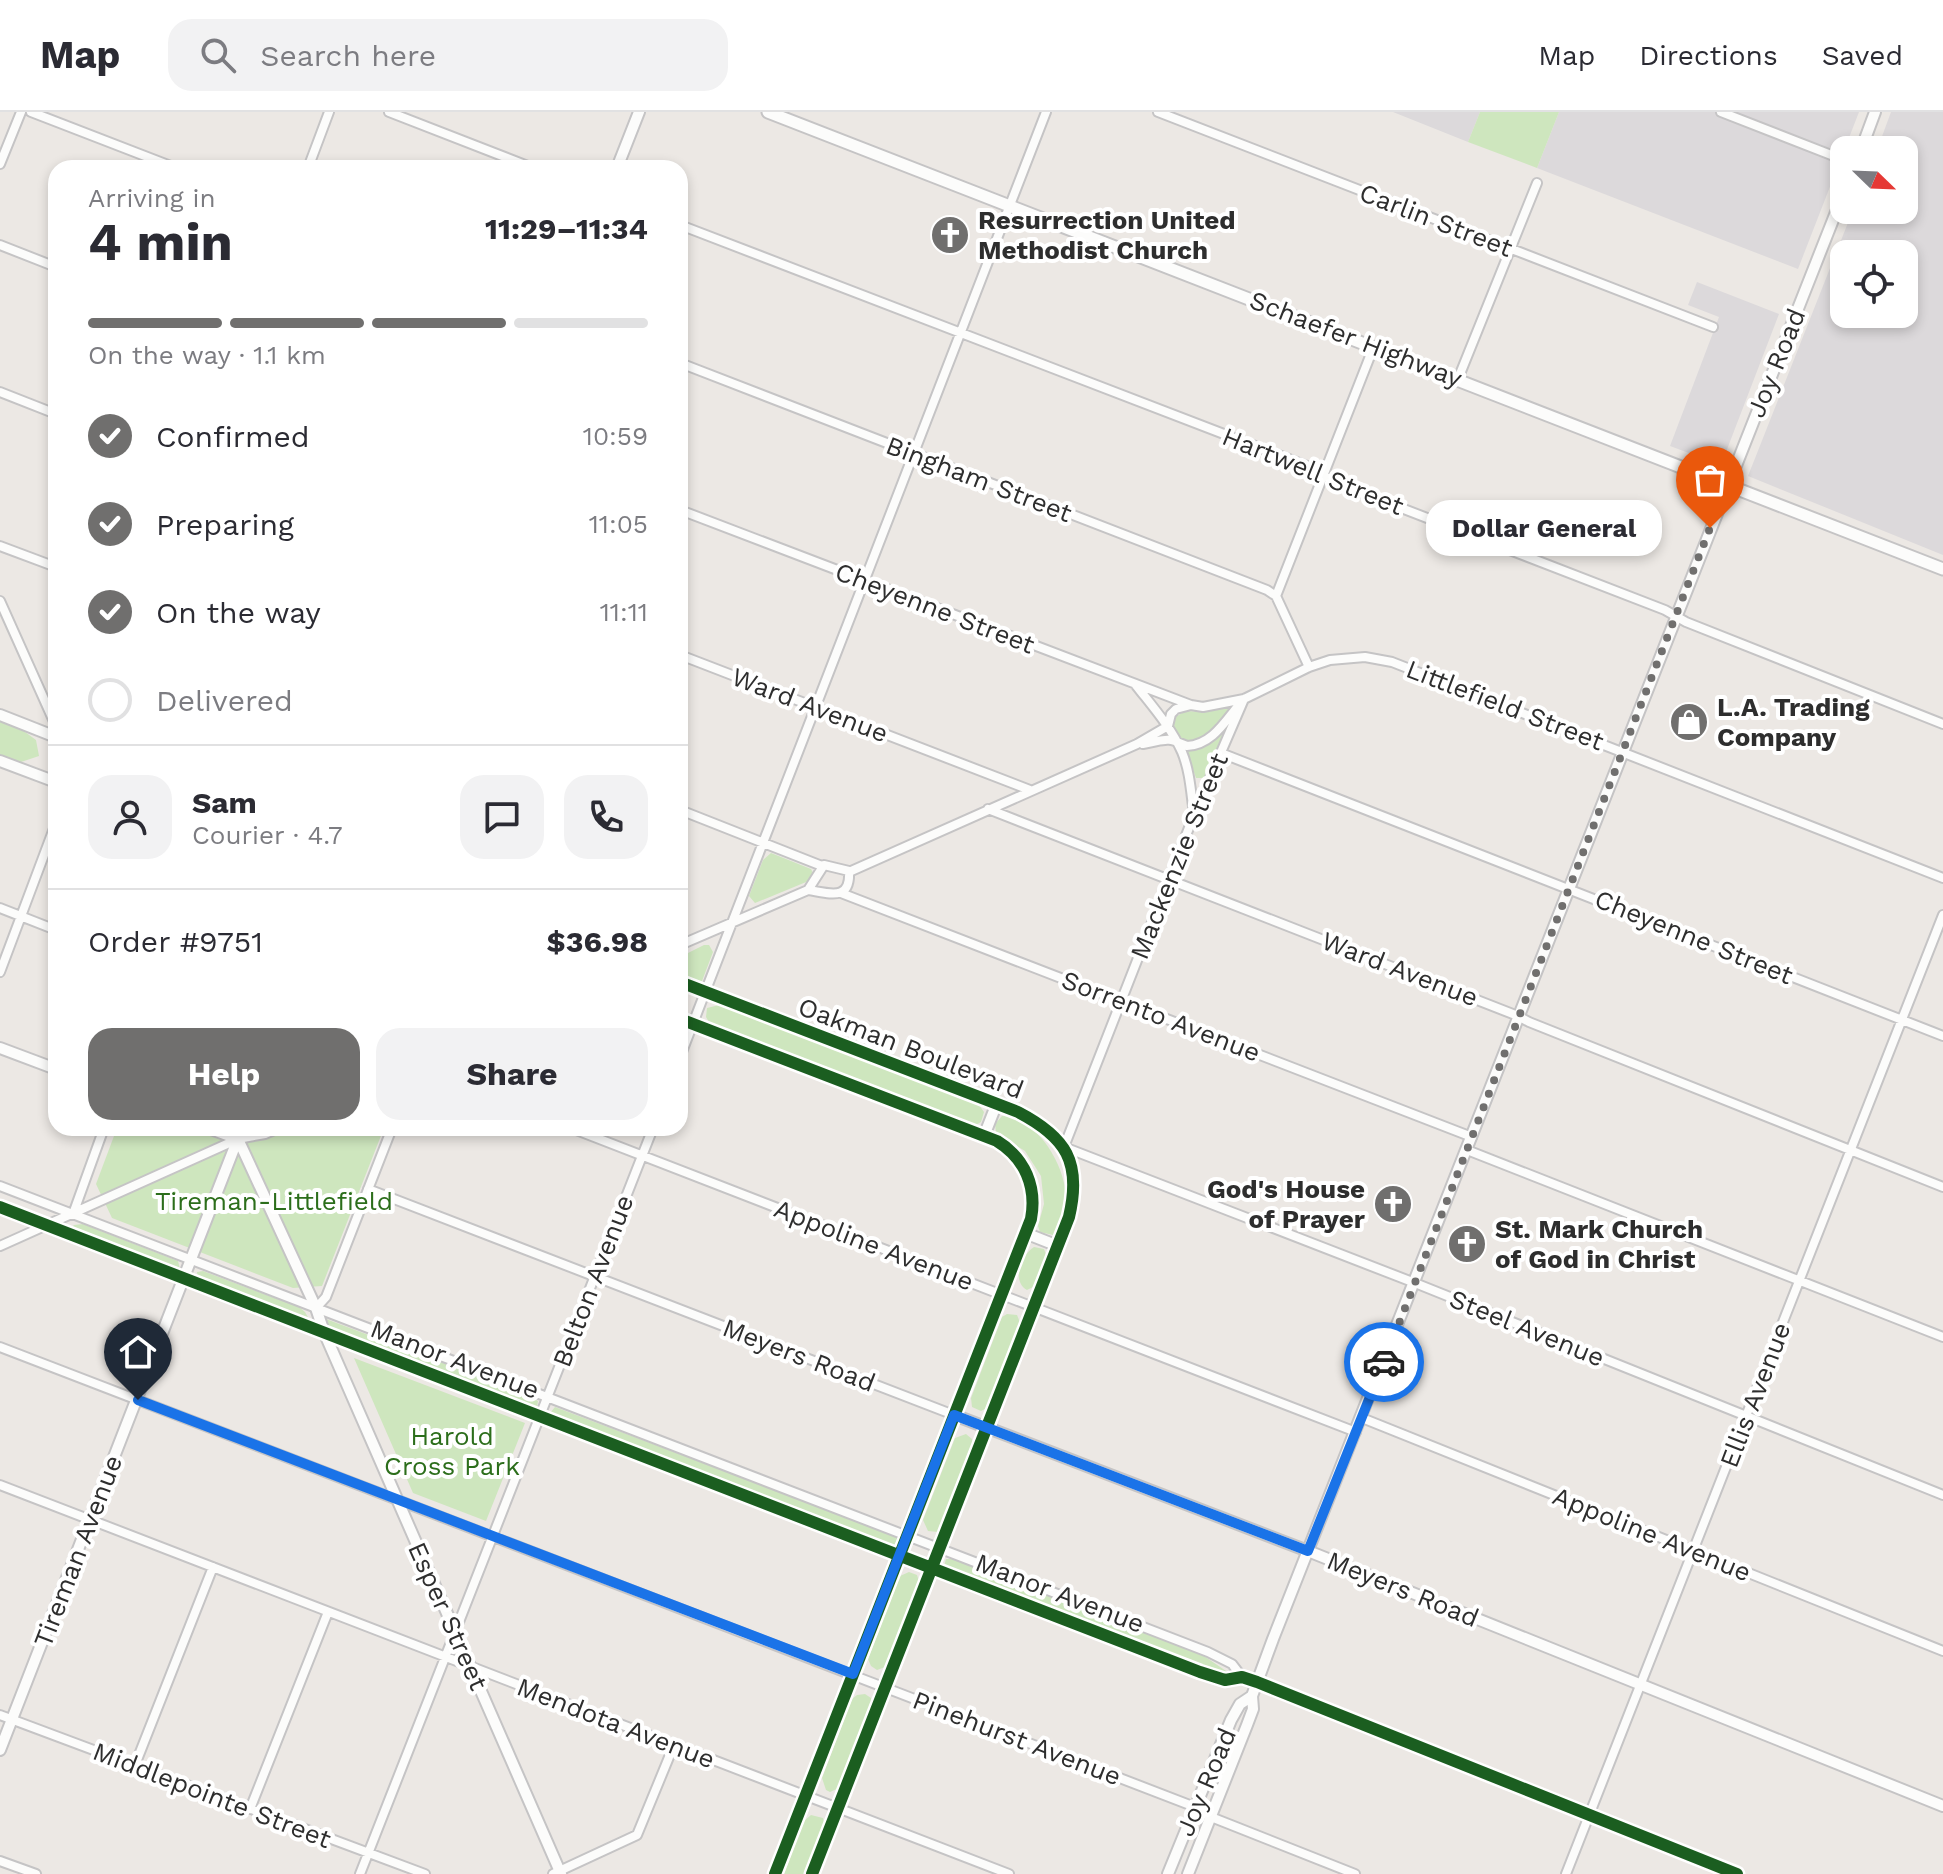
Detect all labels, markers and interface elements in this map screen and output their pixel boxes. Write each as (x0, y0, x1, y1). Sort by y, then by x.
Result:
search box (168, 19, 728, 91)
text: Map (40, 33, 120, 77)
icon: search (196, 33, 240, 77)
text: Search here (260, 38, 436, 73)
text: Map (1538, 39, 1595, 72)
text: Directions (1639, 39, 1778, 72)
text: Saved (1822, 39, 1903, 72)
north arrow (1830, 136, 1918, 224)
map controls (1830, 136, 1918, 328)
street label: Carlin Street (1355, 177, 1517, 263)
text: Arriving in (88, 183, 216, 213)
place label: Resurrection United Methodist Church (978, 205, 1236, 265)
text: 11:29–11:34 (485, 211, 648, 246)
text: 4 min (88, 212, 233, 273)
church icon: Resurrection United Methodist Church (929, 214, 971, 256)
button: locate (1830, 240, 1918, 328)
street label: Schaefer Highway (1246, 285, 1467, 394)
street label: Joy Road (1741, 304, 1811, 422)
text: On the way · 1.1 km (88, 340, 326, 370)
icon: check (88, 414, 132, 458)
text: Confirmed (156, 419, 310, 454)
text: 10:59 (583, 421, 648, 451)
street label: Hartwell Street (1218, 421, 1408, 521)
street label: Bingham Street (882, 430, 1076, 528)
pin (1676, 446, 1744, 528)
icon: bag (1688, 458, 1732, 502)
callout: Dollar General (1426, 500, 1662, 556)
icon: check (88, 502, 132, 546)
text: Preparing (156, 507, 294, 542)
text: 11:05 (589, 509, 648, 539)
text: Dollar General (1452, 513, 1636, 543)
street label: Cheyenne Street (831, 556, 1039, 660)
icon: check (88, 590, 132, 634)
text: On the way (156, 595, 321, 630)
text: 11:11 (600, 597, 648, 627)
street label: Littlefield Street (1402, 654, 1608, 756)
street label: Ward Avenue (728, 661, 892, 749)
text: Delivered (156, 683, 293, 718)
place label: L.A. Trading Company (1717, 692, 1870, 752)
shop icon: L.A. Trading Company (1668, 701, 1710, 743)
street label: Mackenzie Street (1124, 748, 1234, 963)
button: person (88, 775, 172, 859)
button: chat (460, 775, 544, 859)
button: phone (564, 775, 648, 859)
text: Sam (192, 785, 257, 820)
text: Courier · 4.7 (192, 820, 342, 850)
street label: Cheyenne Street (1591, 884, 1798, 990)
text: Order #9751 (88, 924, 263, 959)
text: $36.98 (547, 924, 648, 959)
street label: Ward Avenue (1318, 925, 1482, 1013)
street label: Sorrento Avenue (1057, 964, 1265, 1068)
street label: Oakman Boulevard (794, 991, 1028, 1105)
button: Help (88, 1028, 360, 1120)
button: Share (376, 1028, 648, 1120)
place label: God's House of Prayer (1207, 1174, 1366, 1234)
church icon: God's House of Prayer (1372, 1183, 1414, 1225)
park label: Tireman-Littlefield (155, 1186, 393, 1216)
street label: Belton Avenue (546, 1191, 640, 1371)
street label: Appoline Avenue (770, 1193, 978, 1297)
place label: St. Mark Church of God in Christ (1495, 1214, 1703, 1274)
church icon: St. Mark Church of God in Christ (1446, 1223, 1488, 1265)
street label: Steel Avenue (1445, 1283, 1609, 1373)
street label: Meyers Road (719, 1312, 879, 1398)
street label: Manor Avenue (366, 1313, 544, 1405)
pin (104, 1318, 172, 1400)
street label: Ellis Avenue (1714, 1318, 1796, 1472)
courier (1344, 1322, 1424, 1402)
icon: home (116, 1330, 160, 1374)
icon: car (1362, 1340, 1406, 1384)
park label: Harold Cross Park (384, 1421, 520, 1481)
street label: Tireman Avenue (28, 1451, 128, 1651)
street label: Appoline Avenue (1549, 1481, 1755, 1587)
street label: Esper Street (402, 1537, 494, 1695)
street label: Meyers Road (1323, 1545, 1483, 1633)
street label: Manor Avenue (971, 1547, 1149, 1639)
street label: Mendota Avenue (513, 1671, 719, 1775)
street label: Pinehurst Avenue (909, 1684, 1125, 1792)
street label: Joy Road (1170, 1723, 1242, 1841)
street label: Middlepointe Street (89, 1736, 335, 1854)

